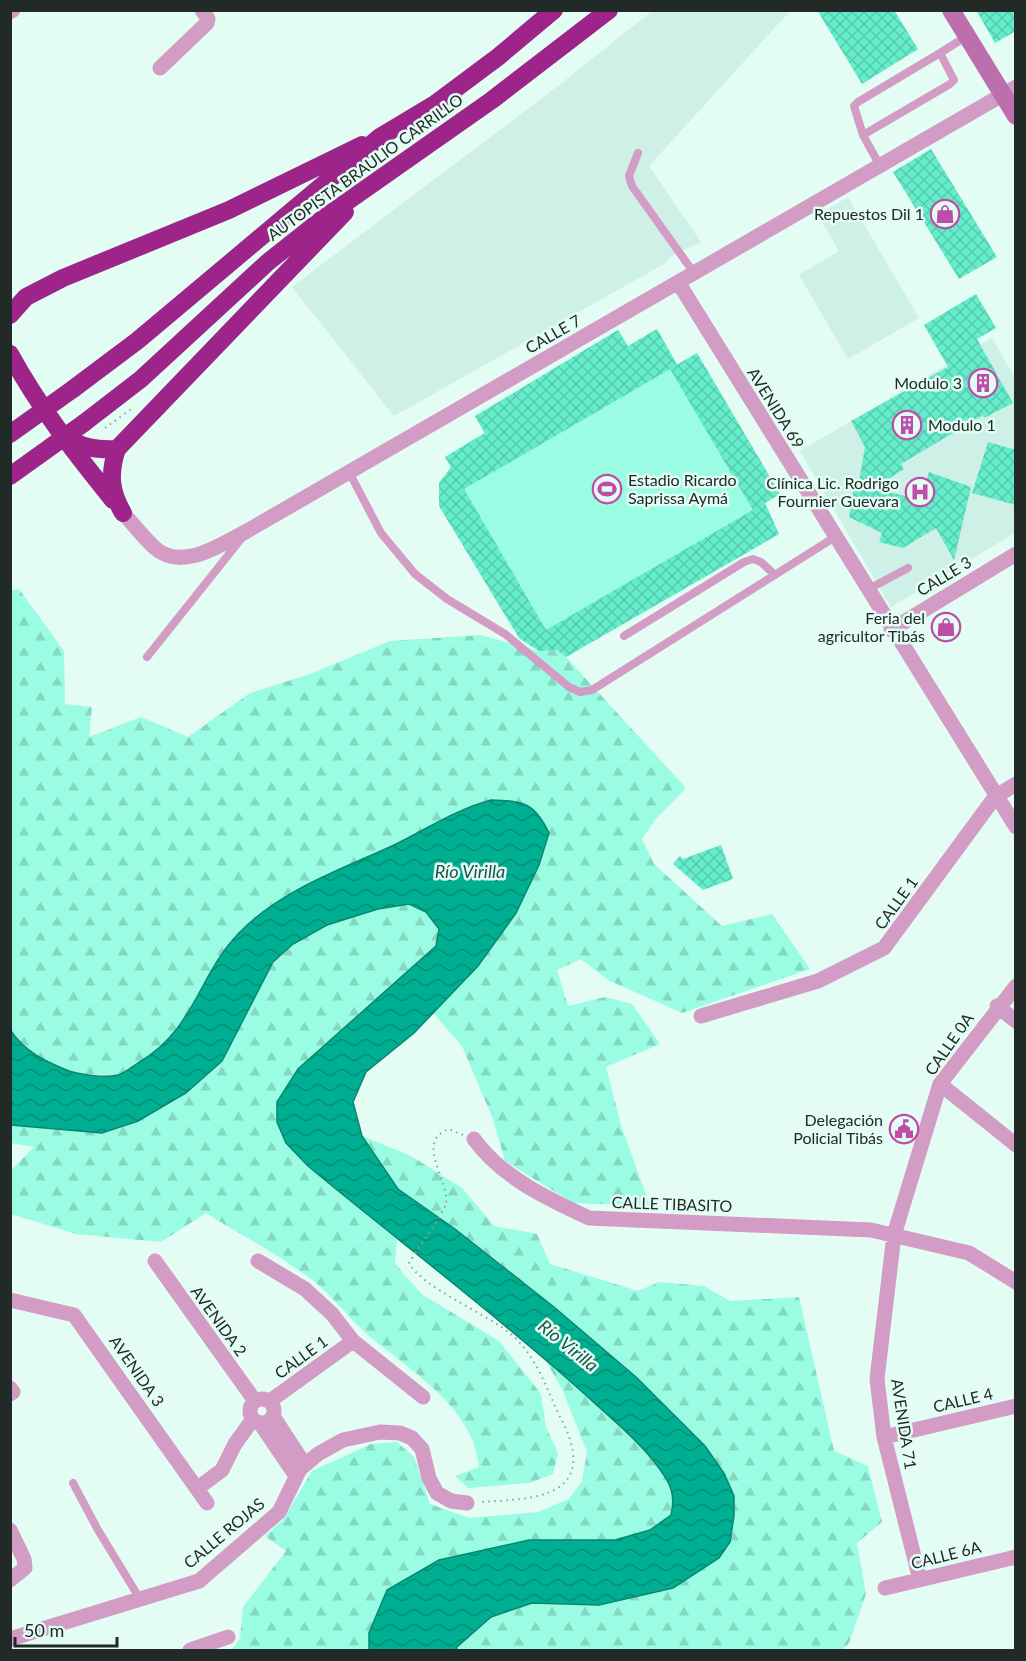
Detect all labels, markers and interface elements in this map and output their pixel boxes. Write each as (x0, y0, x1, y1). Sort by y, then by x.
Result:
street label: AUTOPISTA BRAULIO CARRILLO (263, 89, 466, 244)
shop icon: Repuestos Dil 1 (929, 198, 961, 230)
place label: Repuestos Dil 1 (814, 204, 924, 223)
street label: CALLE 7 (522, 310, 584, 357)
street label: AVENIDA 69 (744, 364, 809, 452)
building icon: Modulo 3 (967, 367, 999, 399)
place label: Modulo 3 (894, 373, 962, 392)
building icon: Modulo 1 (891, 409, 923, 441)
place label: Modulo 1 (928, 415, 996, 434)
place label: Estadio Ricardo Saprissa Aymá (628, 470, 737, 507)
sports icon: Estadio Ricardo Saprissa Aymá (591, 473, 623, 505)
place label: Clínica Lic. Rodrigo Fournier Guevara (766, 473, 899, 510)
hospital icon: Clínica Lic. Rodrigo Fournier Guevara (904, 476, 936, 508)
street label: CALLE 3 (913, 552, 975, 599)
place label: Feria del agricultor Tibás (818, 608, 925, 645)
shop icon: Feria del agricultor Tibás (930, 611, 962, 643)
water label: Río Virilla (435, 860, 505, 882)
street label: CALLE 1 (870, 873, 921, 933)
street label: CALLE 0A (920, 1009, 977, 1078)
place label: Delegación Policial Tibás (793, 1110, 883, 1147)
public building icon: Delegación Policial Tibás (888, 1113, 920, 1145)
street label: CALLE TIBASITO (611, 1192, 733, 1215)
street label: AVENIDA 2 (188, 1282, 251, 1360)
water label: Río Virilla (534, 1314, 603, 1376)
street label: CALLE 1 (271, 1331, 331, 1382)
street label: AVENIDA 3 (106, 1332, 169, 1410)
street label: AVENIDA 71 (888, 1377, 921, 1471)
street label: CALLE 4 (931, 1383, 995, 1416)
street label: CALLE ROJAS (179, 1493, 268, 1572)
street label: CALLE 6A (909, 1537, 983, 1572)
scale bar (15, 1610, 117, 1648)
text: 50 m (24, 1619, 64, 1641)

